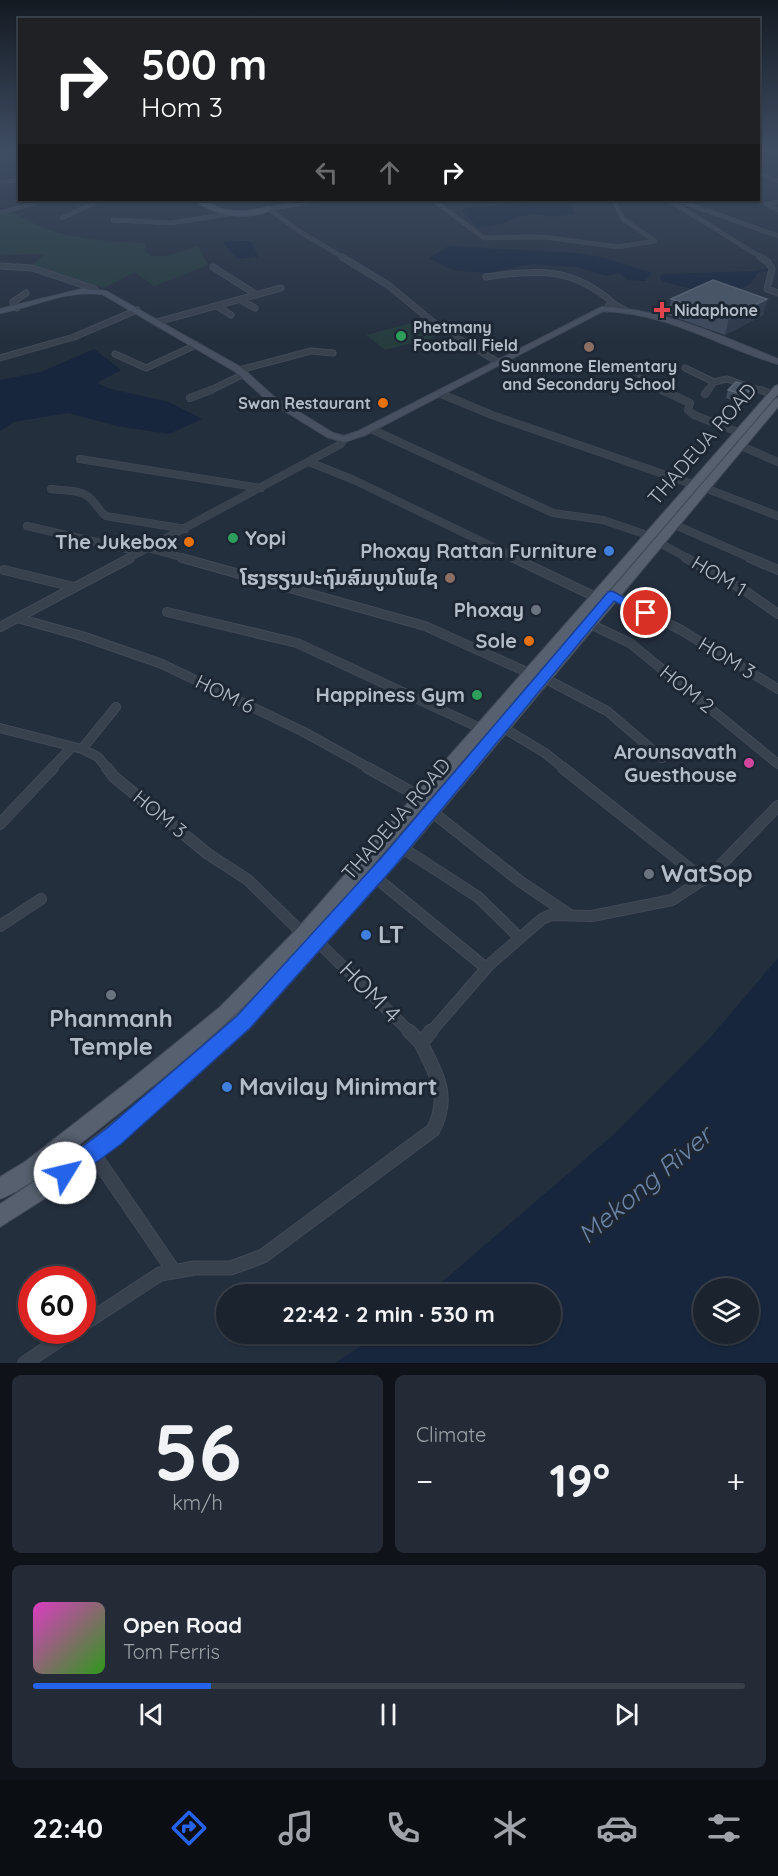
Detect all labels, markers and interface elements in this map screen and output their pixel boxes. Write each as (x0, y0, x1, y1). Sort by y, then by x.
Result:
text: 500 m (141, 38, 267, 91)
icon: right (42, 42, 120, 120)
text: Hom 3 (141, 90, 223, 124)
icon: left (310, 156, 343, 189)
icon: ahead (373, 156, 406, 189)
icon: right (436, 156, 469, 189)
place label: Nidaphone (674, 300, 758, 320)
marker: Nidaphone (655, 303, 669, 317)
place label: Phetmany Football Field (413, 317, 518, 355)
marker: Phetmany Football Field (394, 329, 408, 343)
marker: Suanmone Elementary and Secondary School (582, 340, 596, 354)
place label: Suanmone Elementary and Secondary School (501, 356, 677, 394)
street label: THADEUA ROAD (642, 378, 761, 510)
place label: Swan Restaurant (238, 393, 371, 413)
marker: Swan Restaurant (376, 396, 390, 410)
place label: Yopi (245, 525, 286, 550)
place label: The Jukebox (55, 529, 177, 554)
marker: Yopi (226, 531, 240, 545)
marker: The Jukebox (182, 535, 196, 549)
place label: Phoxay Rattan Furniture (360, 538, 597, 563)
marker: Phoxay Rattan Furniture (602, 544, 616, 558)
street label: HOM 1 (687, 550, 751, 602)
place label: ໂຮງຮຽນປະຖົມສົມບູນໂພໄຊ (239, 565, 438, 591)
marker: ໂຮງຮຽນປະຖົມສົມບູນໂພໄຊ (443, 571, 457, 585)
pin (620, 587, 671, 638)
icon: arrive (629, 596, 662, 629)
place label: Phoxay (454, 597, 524, 622)
marker: Phoxay (529, 603, 543, 617)
place label: Sole (476, 628, 517, 653)
street label: HOM 3 (694, 631, 760, 684)
marker: Sole (522, 634, 536, 648)
street label: HOM 2 (655, 659, 720, 718)
street label: HOM 6 (192, 669, 259, 719)
place label: Happiness Gym (316, 682, 465, 707)
marker: Happiness Gym (470, 688, 484, 702)
place label: Arounsavath Guesthouse (614, 739, 737, 787)
street label: THADEUA ROAD (336, 753, 455, 885)
marker: Arounsavath Guesthouse (742, 756, 756, 770)
street label: HOM 3 (128, 784, 192, 843)
place label: WatSop (661, 858, 753, 888)
marker: WatSop (642, 867, 656, 881)
place label: LT (378, 919, 404, 949)
marker: LT (359, 928, 373, 942)
street label: HOM 4 (334, 954, 408, 1028)
marker: Phanmanh Temple (104, 988, 118, 1002)
place label: Phanmanh Temple (49, 1003, 173, 1061)
place label: Mavilay Minimart (239, 1071, 438, 1101)
marker: Mavilay Minimart (220, 1080, 234, 1094)
water label: Mekong River (571, 1117, 721, 1250)
position arrow (33, 1141, 97, 1205)
speed limit sign: 60 (18, 1266, 96, 1344)
map controls (693, 1278, 759, 1344)
button: layers (693, 1278, 759, 1344)
text: 22:42 · 2 min · 530 m (282, 1300, 495, 1328)
text: 56 (153, 1402, 242, 1500)
text: Climate (416, 1422, 486, 1447)
text: 19° (549, 1452, 610, 1508)
text: − (416, 1460, 433, 1501)
text: + (726, 1460, 745, 1501)
text: km/h (172, 1490, 223, 1515)
text: Open Road (123, 1611, 242, 1639)
text: Tom Ferris (123, 1639, 220, 1664)
icon: previous (135, 1698, 168, 1731)
icon: pause (372, 1698, 405, 1731)
icon: next (610, 1698, 643, 1731)
icon: directions (168, 1807, 210, 1849)
icon: music (275, 1807, 317, 1849)
icon: phone (382, 1807, 424, 1849)
icon: climate (489, 1807, 531, 1849)
icon: car (596, 1807, 638, 1849)
icon: filters (703, 1807, 745, 1849)
text: 22:40 (33, 1811, 103, 1845)

